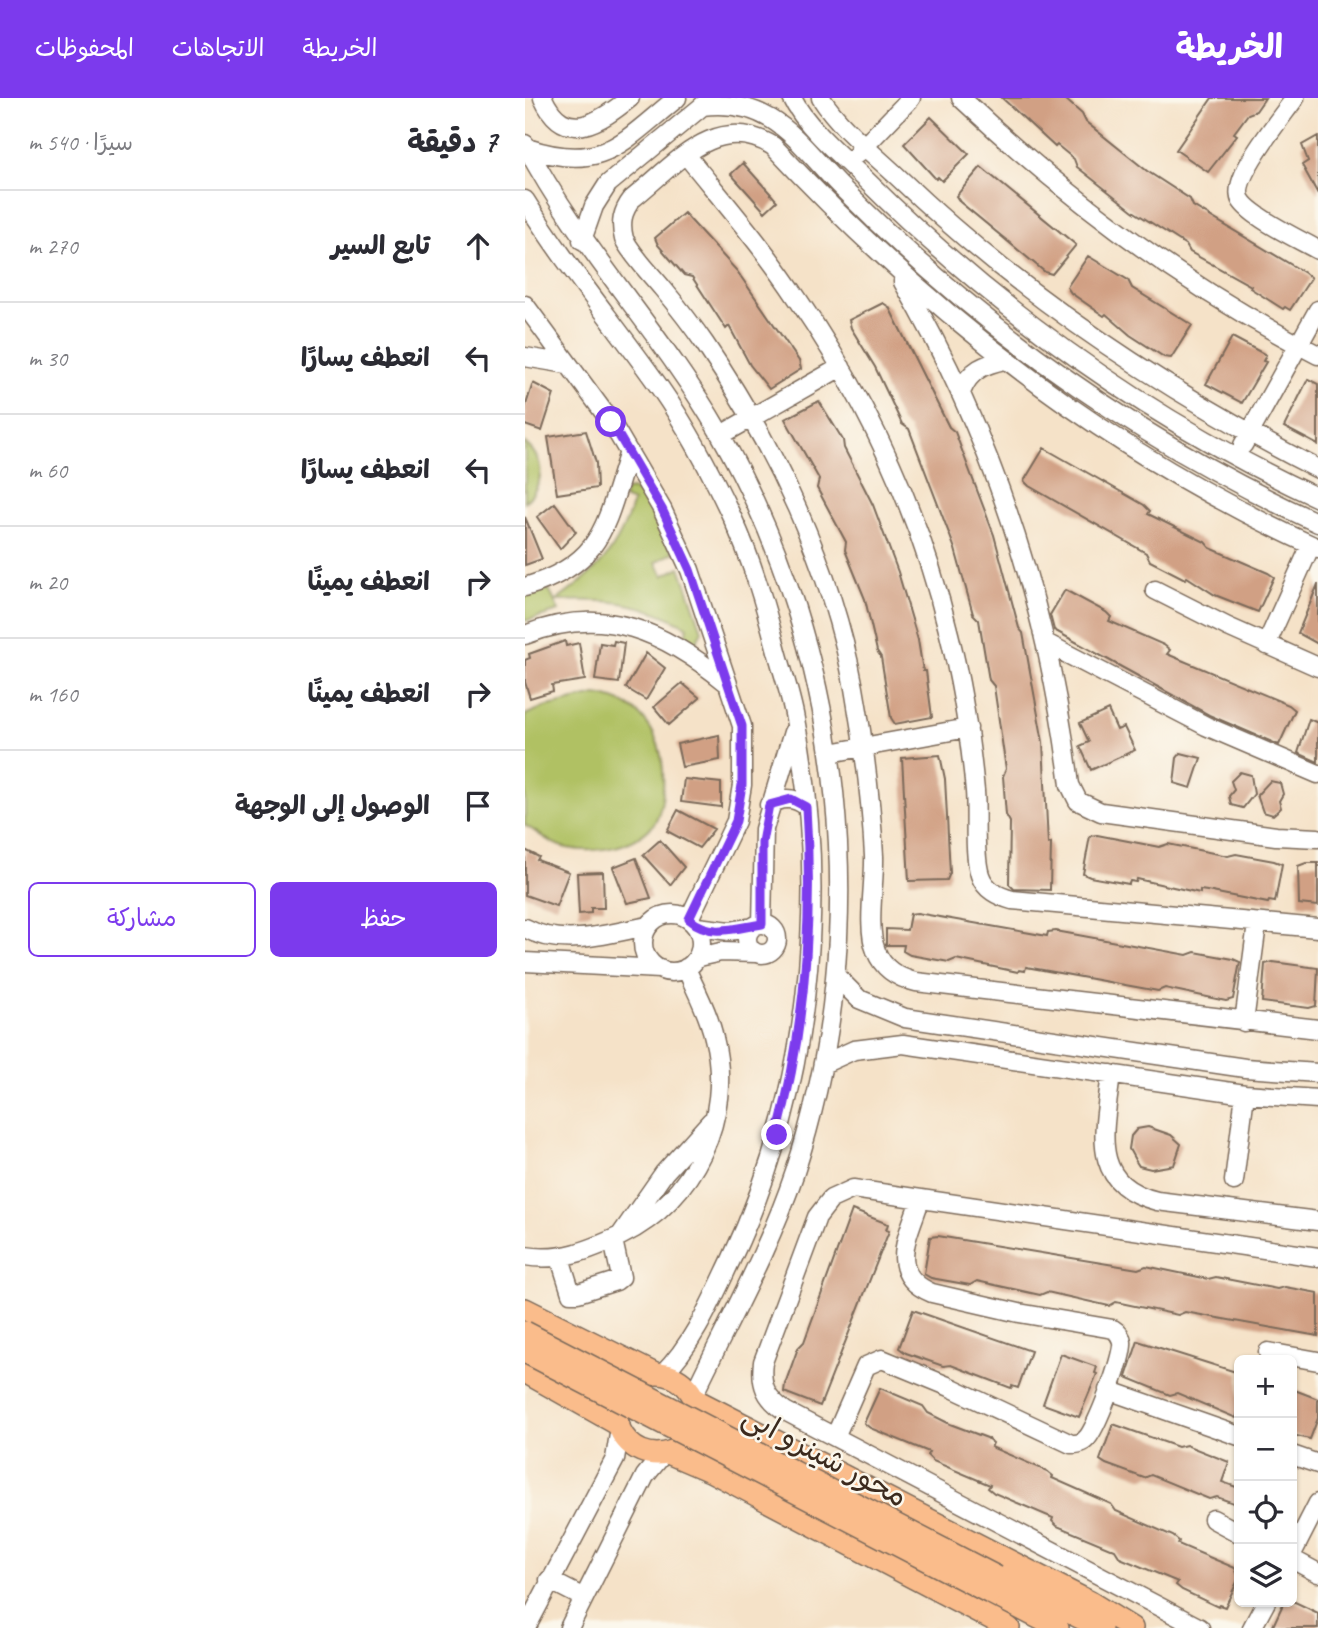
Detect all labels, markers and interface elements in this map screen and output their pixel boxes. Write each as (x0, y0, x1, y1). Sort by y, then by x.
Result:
text: الخريطة (1176, 26, 1283, 68)
text: المحفوظات (35, 33, 134, 63)
text: الاتجاهات (172, 33, 265, 63)
text: الخريطة (303, 33, 377, 63)
text: 7 دقيقة (407, 123, 497, 161)
text: سيرًا · 540 m (28, 128, 133, 157)
icon: ahead (459, 227, 497, 265)
text: تابع السير (331, 229, 430, 262)
text: 270 m (28, 232, 78, 261)
icon: left (459, 339, 497, 377)
text: انعطف يسارًا (301, 341, 430, 374)
text: 30 m (28, 344, 67, 373)
route start (595, 406, 626, 437)
icon: left (459, 451, 497, 489)
text: انعطف يسارًا (301, 453, 430, 486)
text: 60 m (28, 456, 67, 485)
icon: right (459, 563, 497, 601)
text: انعطف يمينًا (308, 565, 430, 598)
text: 20 m (28, 568, 67, 597)
icon: right (459, 675, 497, 713)
text: انعطف يمينًا (308, 677, 430, 710)
text: 160 m (28, 680, 78, 709)
icon: arrive (459, 787, 497, 825)
text: الوصول إلى الوجهة (235, 789, 430, 822)
button: مشاركة (28, 882, 256, 957)
button: حفظ (270, 882, 497, 957)
route end (761, 1119, 792, 1150)
map controls (1234, 1355, 1297, 1607)
button: + (1234, 1355, 1297, 1418)
street label: محور شينزو ابى (736, 1397, 914, 1515)
button: − (1234, 1418, 1297, 1481)
button: locate (1234, 1481, 1297, 1544)
button: layers (1234, 1544, 1297, 1607)

